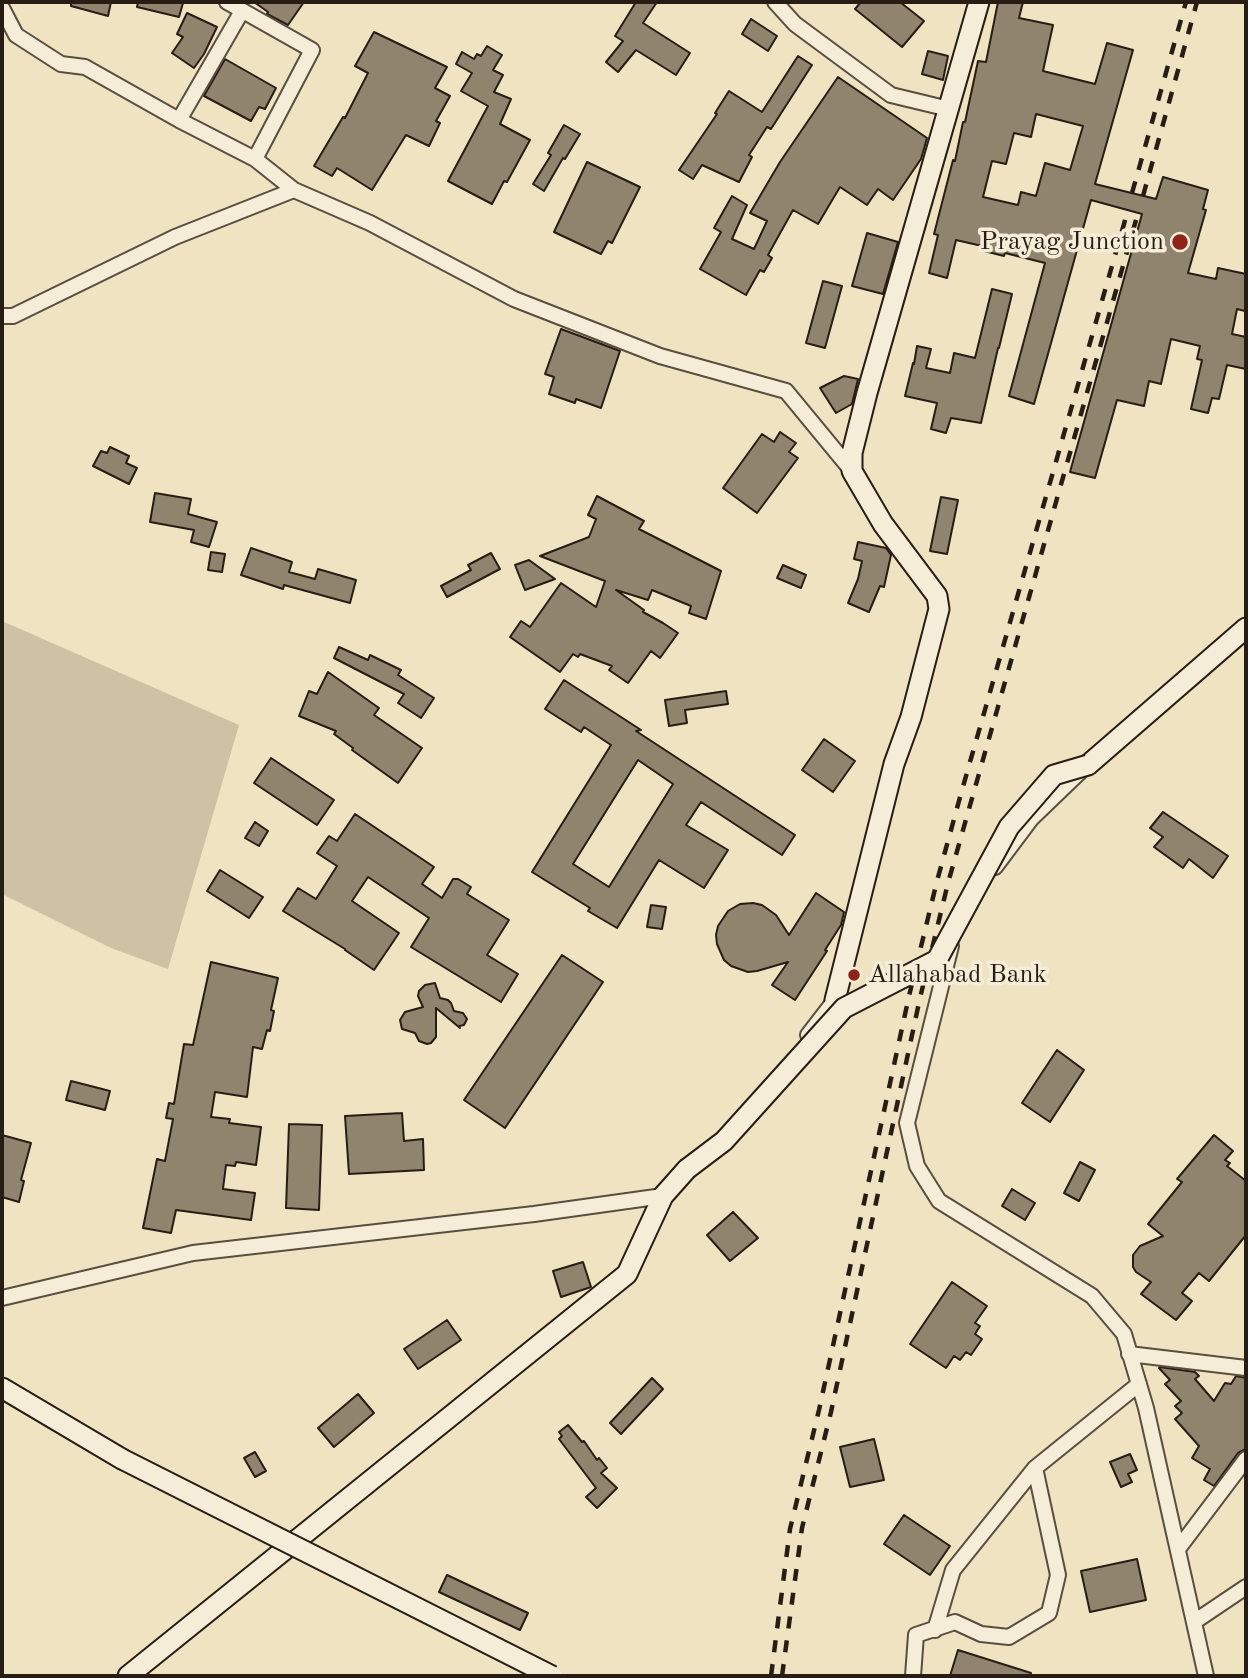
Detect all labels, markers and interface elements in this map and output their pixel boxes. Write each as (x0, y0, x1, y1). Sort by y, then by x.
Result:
place label: Prayag Junction (980, 226, 1164, 258)
marker: Prayag Junction (1170, 232, 1190, 252)
place label: Allahabad Bank (868, 959, 1047, 991)
marker: Allahabad Bank (846, 967, 862, 983)

